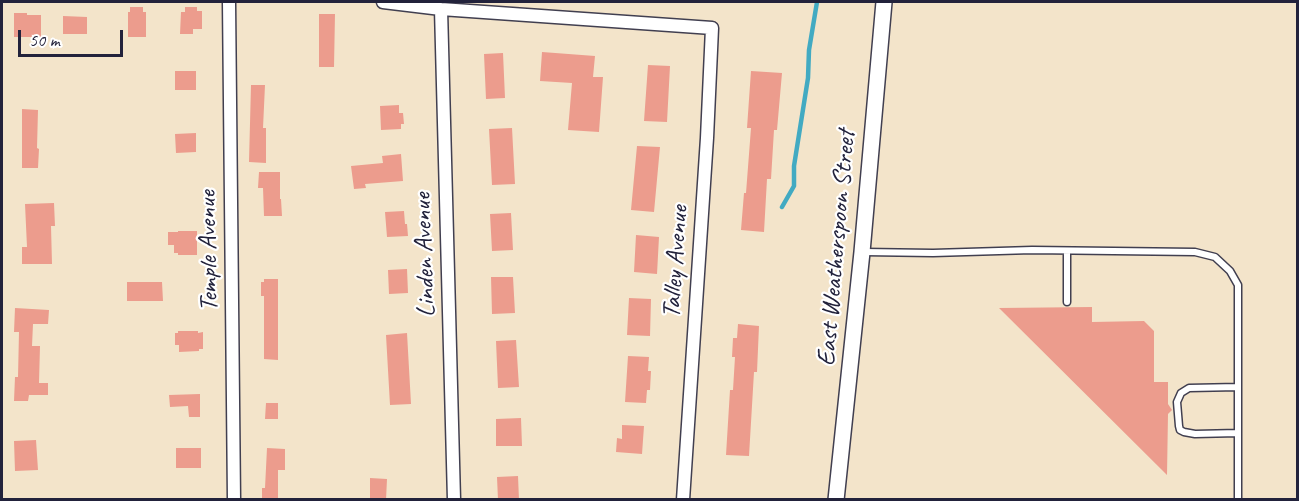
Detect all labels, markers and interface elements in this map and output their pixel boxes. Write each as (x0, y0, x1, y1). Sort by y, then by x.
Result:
scale bar (21, 18, 126, 56)
text: 50 m (29, 29, 60, 51)
street label: East Weatherspoon Street (811, 129, 863, 367)
street label: Temple Avenue (192, 190, 226, 312)
street label: Linden Avenue (407, 192, 443, 318)
street label: Talley Avenue (656, 205, 696, 319)

